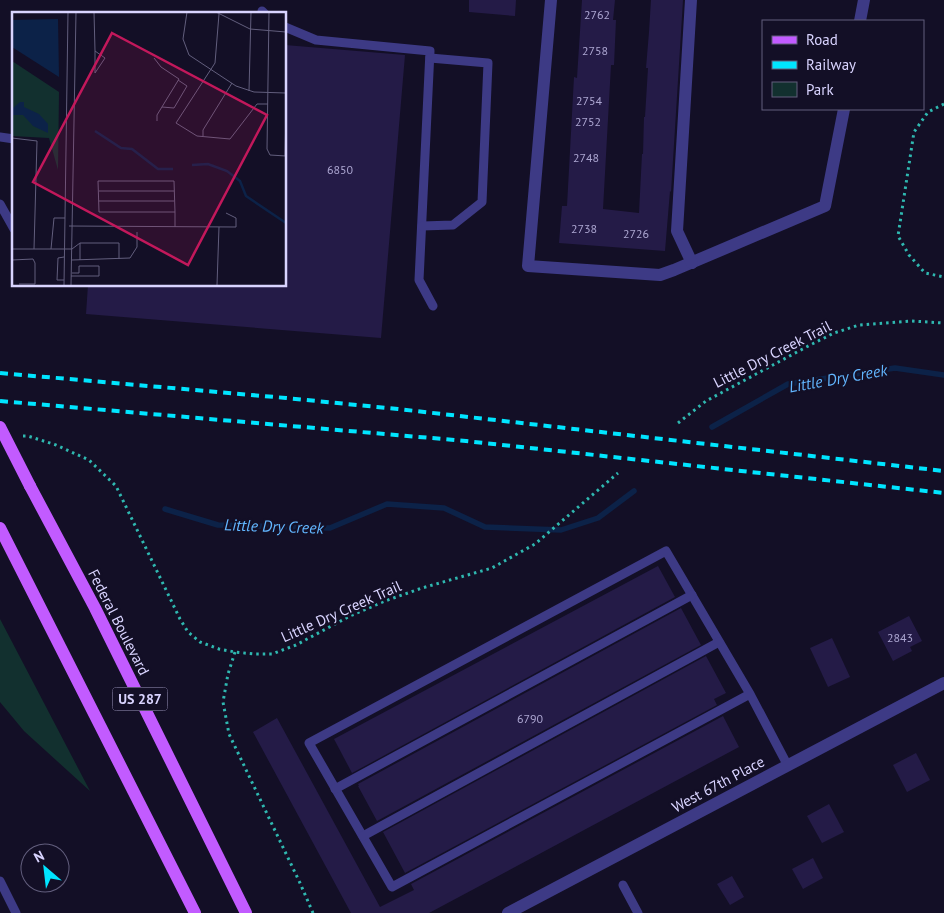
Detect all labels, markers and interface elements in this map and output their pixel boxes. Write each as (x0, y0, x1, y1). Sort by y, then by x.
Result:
house number: 2762 (584, 7, 610, 22)
inset map (12, 12, 286, 286)
legend (762, 20, 924, 110)
text: Road (806, 30, 838, 49)
house number: 2758 (582, 43, 608, 58)
text: Railway (806, 55, 856, 74)
text: Park (806, 80, 834, 99)
house number: 2754 (576, 93, 603, 108)
house number: 2752 (575, 114, 601, 129)
house number: 2748 (573, 150, 599, 165)
house number: 6850 (327, 162, 354, 177)
house number: 2738 (571, 221, 597, 236)
house number: 2726 (623, 226, 649, 241)
street label: Little Dry Creek Trail (710, 316, 835, 392)
water label: Little Dry Creek (787, 359, 890, 396)
water label: Little Dry Creek (224, 514, 325, 538)
street label: Federal Boulevard (84, 566, 154, 678)
street label: Little Dry Creek Trail (278, 576, 405, 646)
house number: 2843 (887, 630, 913, 645)
road number: US 287 (112, 688, 168, 711)
house number: 6790 (517, 711, 544, 726)
street label: West 67th Place (668, 752, 768, 816)
north arrow (20, 843, 70, 893)
text: N (31, 846, 47, 867)

